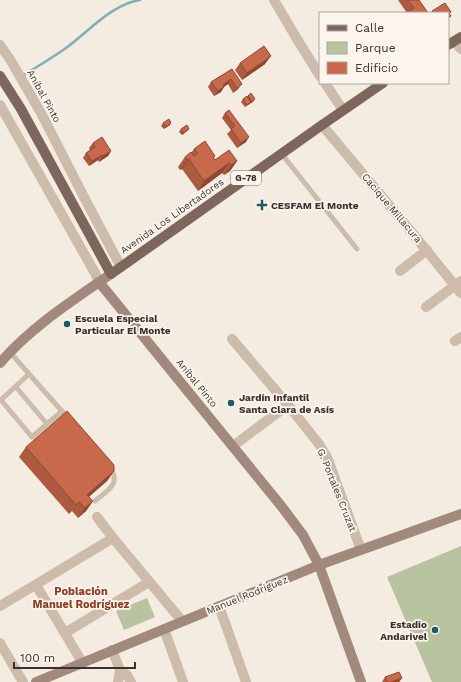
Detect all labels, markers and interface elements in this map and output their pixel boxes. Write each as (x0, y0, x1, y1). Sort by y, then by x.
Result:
legend (319, 12, 449, 84)
text: Calle (355, 21, 384, 35)
text: Parque (355, 41, 396, 55)
text: Edificio (355, 61, 398, 75)
street label: Aníbal Pinto (25, 68, 63, 124)
road number: G-78 (231, 171, 261, 185)
street label: Cacique Millacura (360, 171, 424, 245)
street label: Avenida Los Libertadores (118, 176, 226, 256)
marker: CESFAM El Monte (256, 199, 268, 211)
place label: CESFAM El Monte (271, 200, 359, 211)
place label: Escuela Especial Particular El Monte (75, 313, 171, 336)
marker: Escuela Especial Particular El Monte (62, 319, 72, 329)
street label: Aníbal Pinto (174, 357, 220, 409)
place label: Jardín Infantil Santa Clara de Asís (239, 392, 335, 415)
marker: Jardín Infantil Santa Clara de Asís (226, 398, 236, 408)
street label: G. Portales Cruzat (315, 447, 359, 534)
street label: Manuel Rodríguez (205, 574, 289, 616)
district label: Población Manuel Rodríguez (33, 585, 130, 611)
place label: Estadio Andarivel (380, 619, 428, 642)
marker: Estadio Andarivel (430, 625, 440, 635)
scale bar (14, 644, 135, 670)
text: 100 m (20, 651, 55, 665)

